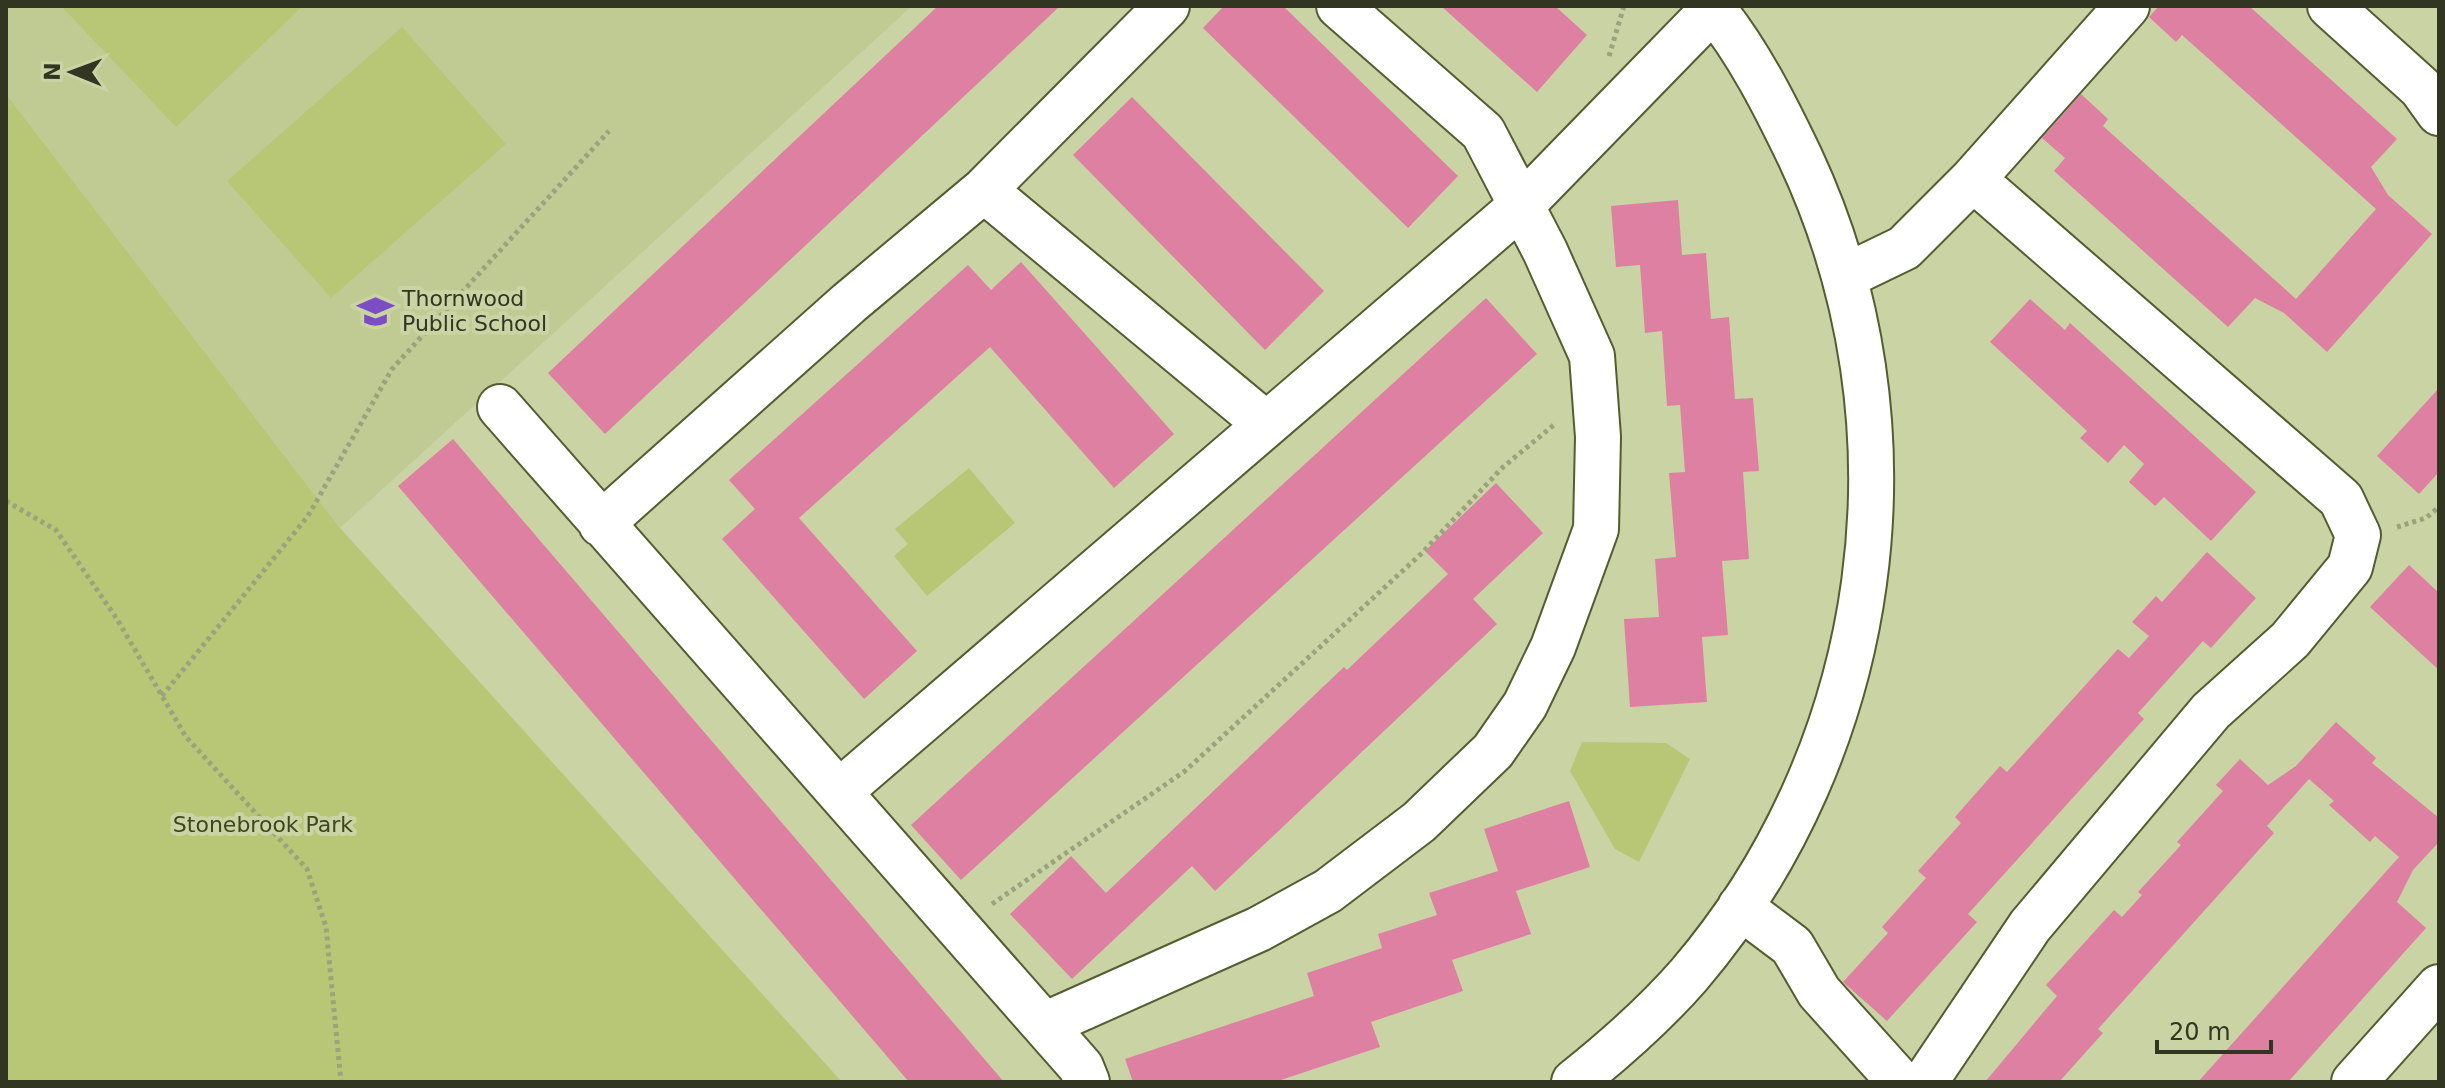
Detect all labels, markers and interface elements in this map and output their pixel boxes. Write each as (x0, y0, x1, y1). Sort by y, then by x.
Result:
north arrow (32, 32, 112, 112)
text: N (40, 62, 65, 81)
place label: Thornwood Public School (401, 286, 547, 336)
school or university icon: Thornwood Public School (357, 292, 395, 330)
park label: Stonebrook Park (173, 812, 353, 837)
scale bar (2157, 1004, 2271, 1054)
text: 20 m (2169, 1018, 2231, 1046)

